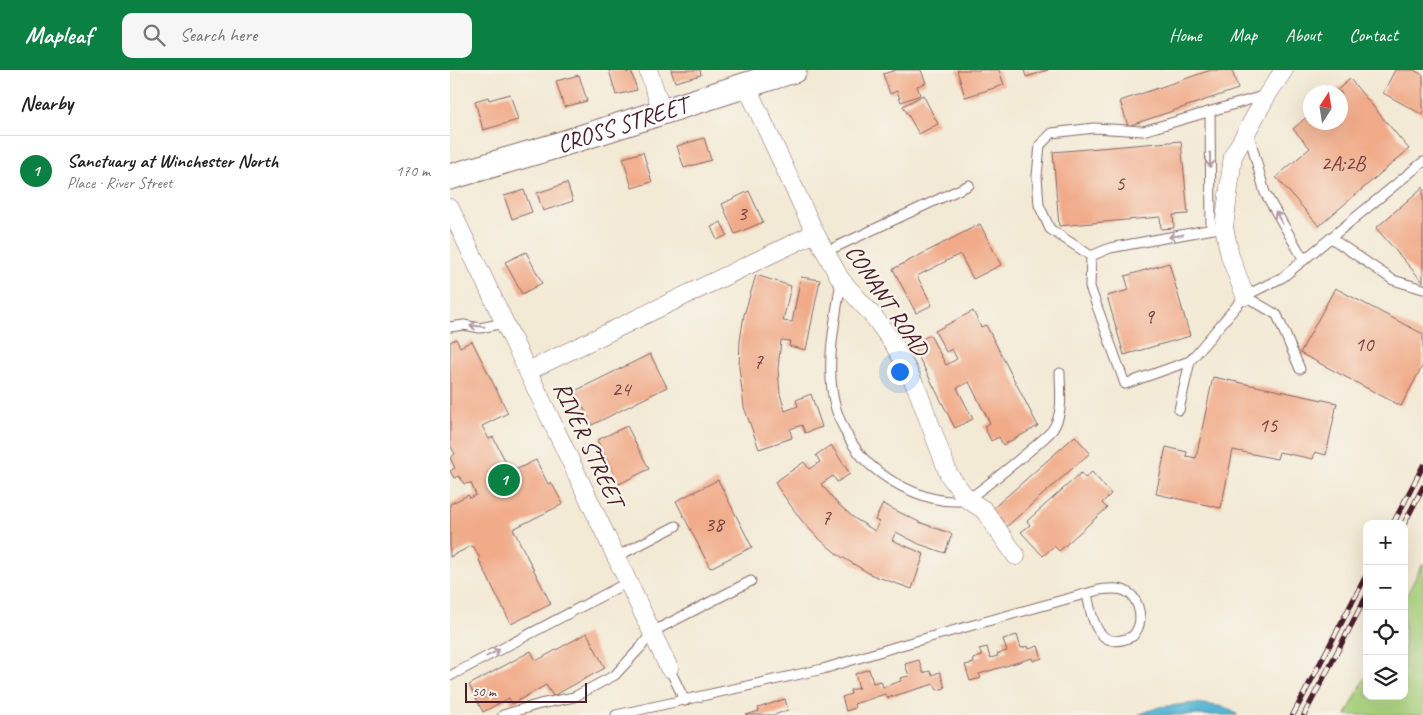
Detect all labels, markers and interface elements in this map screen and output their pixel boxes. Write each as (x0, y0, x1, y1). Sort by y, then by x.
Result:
search box (122, 13, 472, 58)
text: Mapleaf (25, 20, 92, 50)
icon: search (140, 21, 168, 49)
text: Search here (180, 23, 257, 47)
text: Home (1169, 24, 1202, 46)
text: Map (1230, 24, 1257, 46)
text: About (1285, 24, 1321, 46)
text: Contact (1349, 24, 1398, 46)
north arrow (1303, 85, 1348, 130)
street label: CROSS STREET (553, 88, 697, 159)
text: Nearby (20, 90, 73, 116)
text: Sanctuary at Winchester North (67, 149, 278, 173)
house number: 2A;2B (1321, 150, 1367, 176)
one-way arrow (1206, 152, 1215, 168)
text: 1 (32, 161, 40, 181)
text: 170 m (396, 161, 430, 181)
house number: 5 (1115, 170, 1126, 196)
text: Place · River Street (67, 173, 172, 193)
house number: 3 (737, 200, 748, 226)
one-way arrow (1274, 211, 1284, 225)
one-way arrow (1169, 231, 1185, 241)
street label: CONANT ROAD (839, 239, 936, 363)
house number: 9 (1144, 303, 1155, 329)
one-way arrow (470, 322, 486, 331)
house number: 10 (1355, 331, 1375, 357)
house number: 7 (753, 348, 764, 374)
your location (887, 359, 913, 385)
house number: 24 (612, 376, 633, 402)
street label: RIVER STREET (547, 377, 633, 516)
house number: 15 (1259, 412, 1279, 438)
pin: 1 (488, 461, 520, 499)
house number: 7 (821, 504, 832, 530)
house number: 38 (705, 511, 726, 537)
map controls (1363, 520, 1408, 700)
button: + (1363, 520, 1408, 565)
button: − (1363, 565, 1408, 610)
button: locate (1363, 610, 1408, 655)
one-way arrow (485, 648, 500, 657)
button: layers (1363, 655, 1408, 700)
scale bar (465, 680, 588, 703)
text: 50 m (472, 683, 496, 700)

